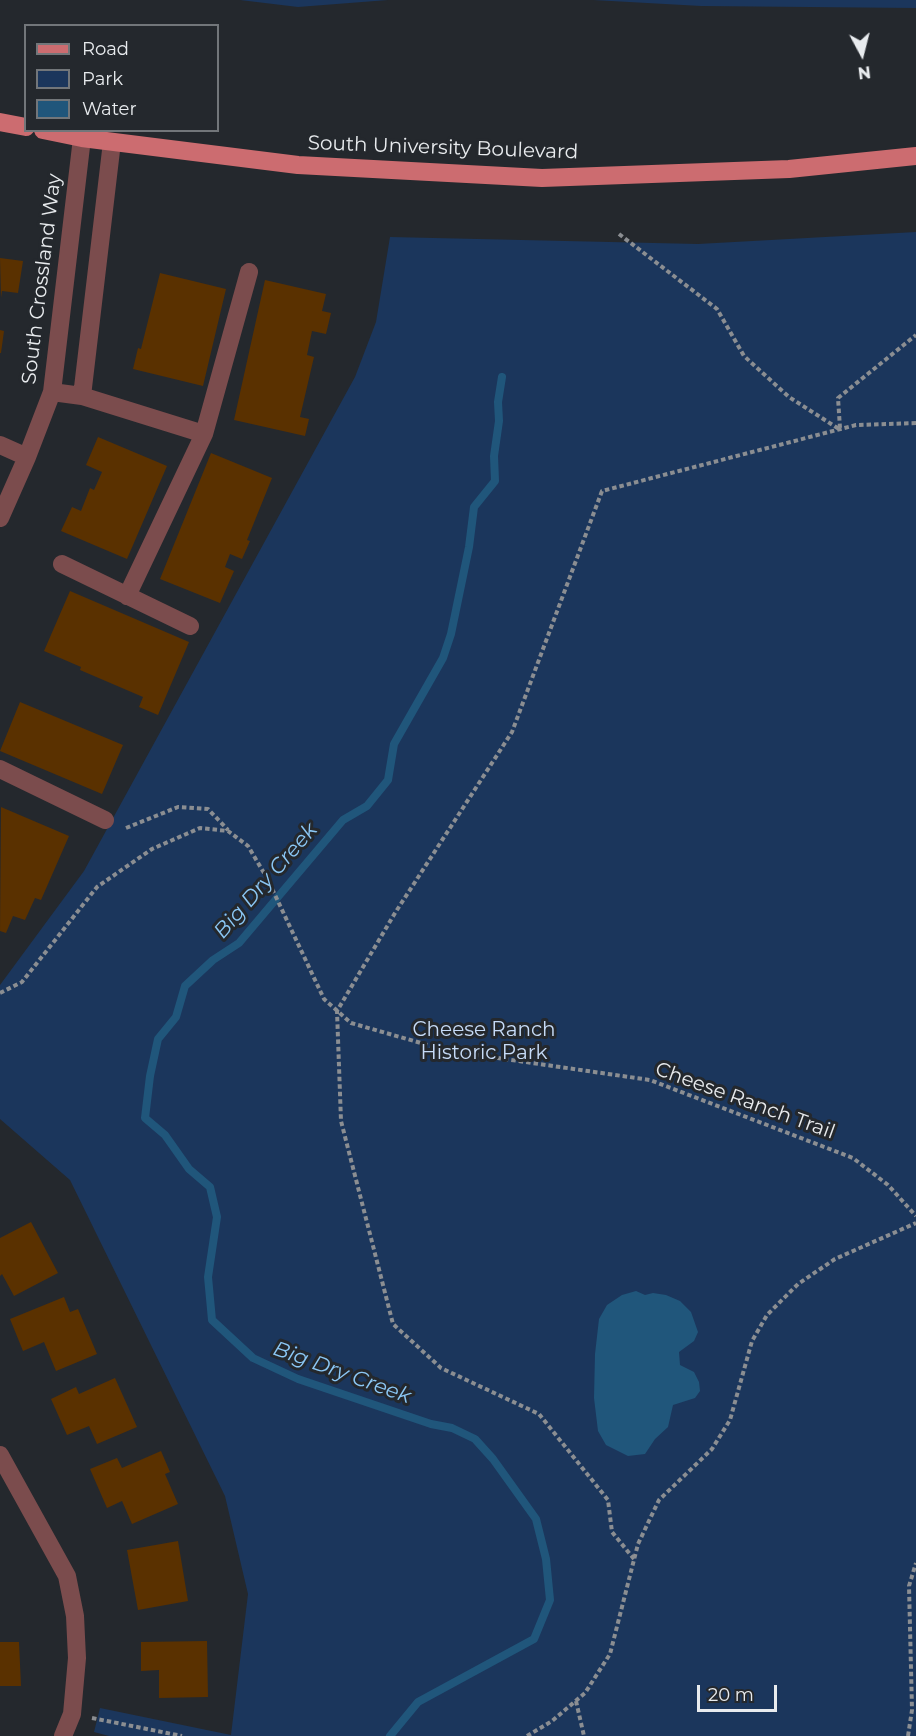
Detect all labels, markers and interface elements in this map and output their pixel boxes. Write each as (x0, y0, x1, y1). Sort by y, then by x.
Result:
legend (24, 24, 219, 132)
north arrow (832, 24, 892, 84)
text: Road (82, 38, 129, 60)
text: N (857, 62, 872, 83)
text: Park (82, 68, 123, 90)
text: Water (82, 98, 137, 120)
street label: South University Boulevard (307, 131, 579, 165)
street label: South Crossland Way (17, 172, 67, 386)
water label: Big Dry Creek (209, 818, 323, 944)
park label: Cheese Ranch Historic Park (412, 1018, 556, 1065)
street label: Cheese Ranch Trail (652, 1057, 838, 1145)
water label: Big Dry Creek (270, 1336, 414, 1410)
scale bar (700, 1673, 780, 1711)
text: 20 m (708, 1684, 754, 1706)

